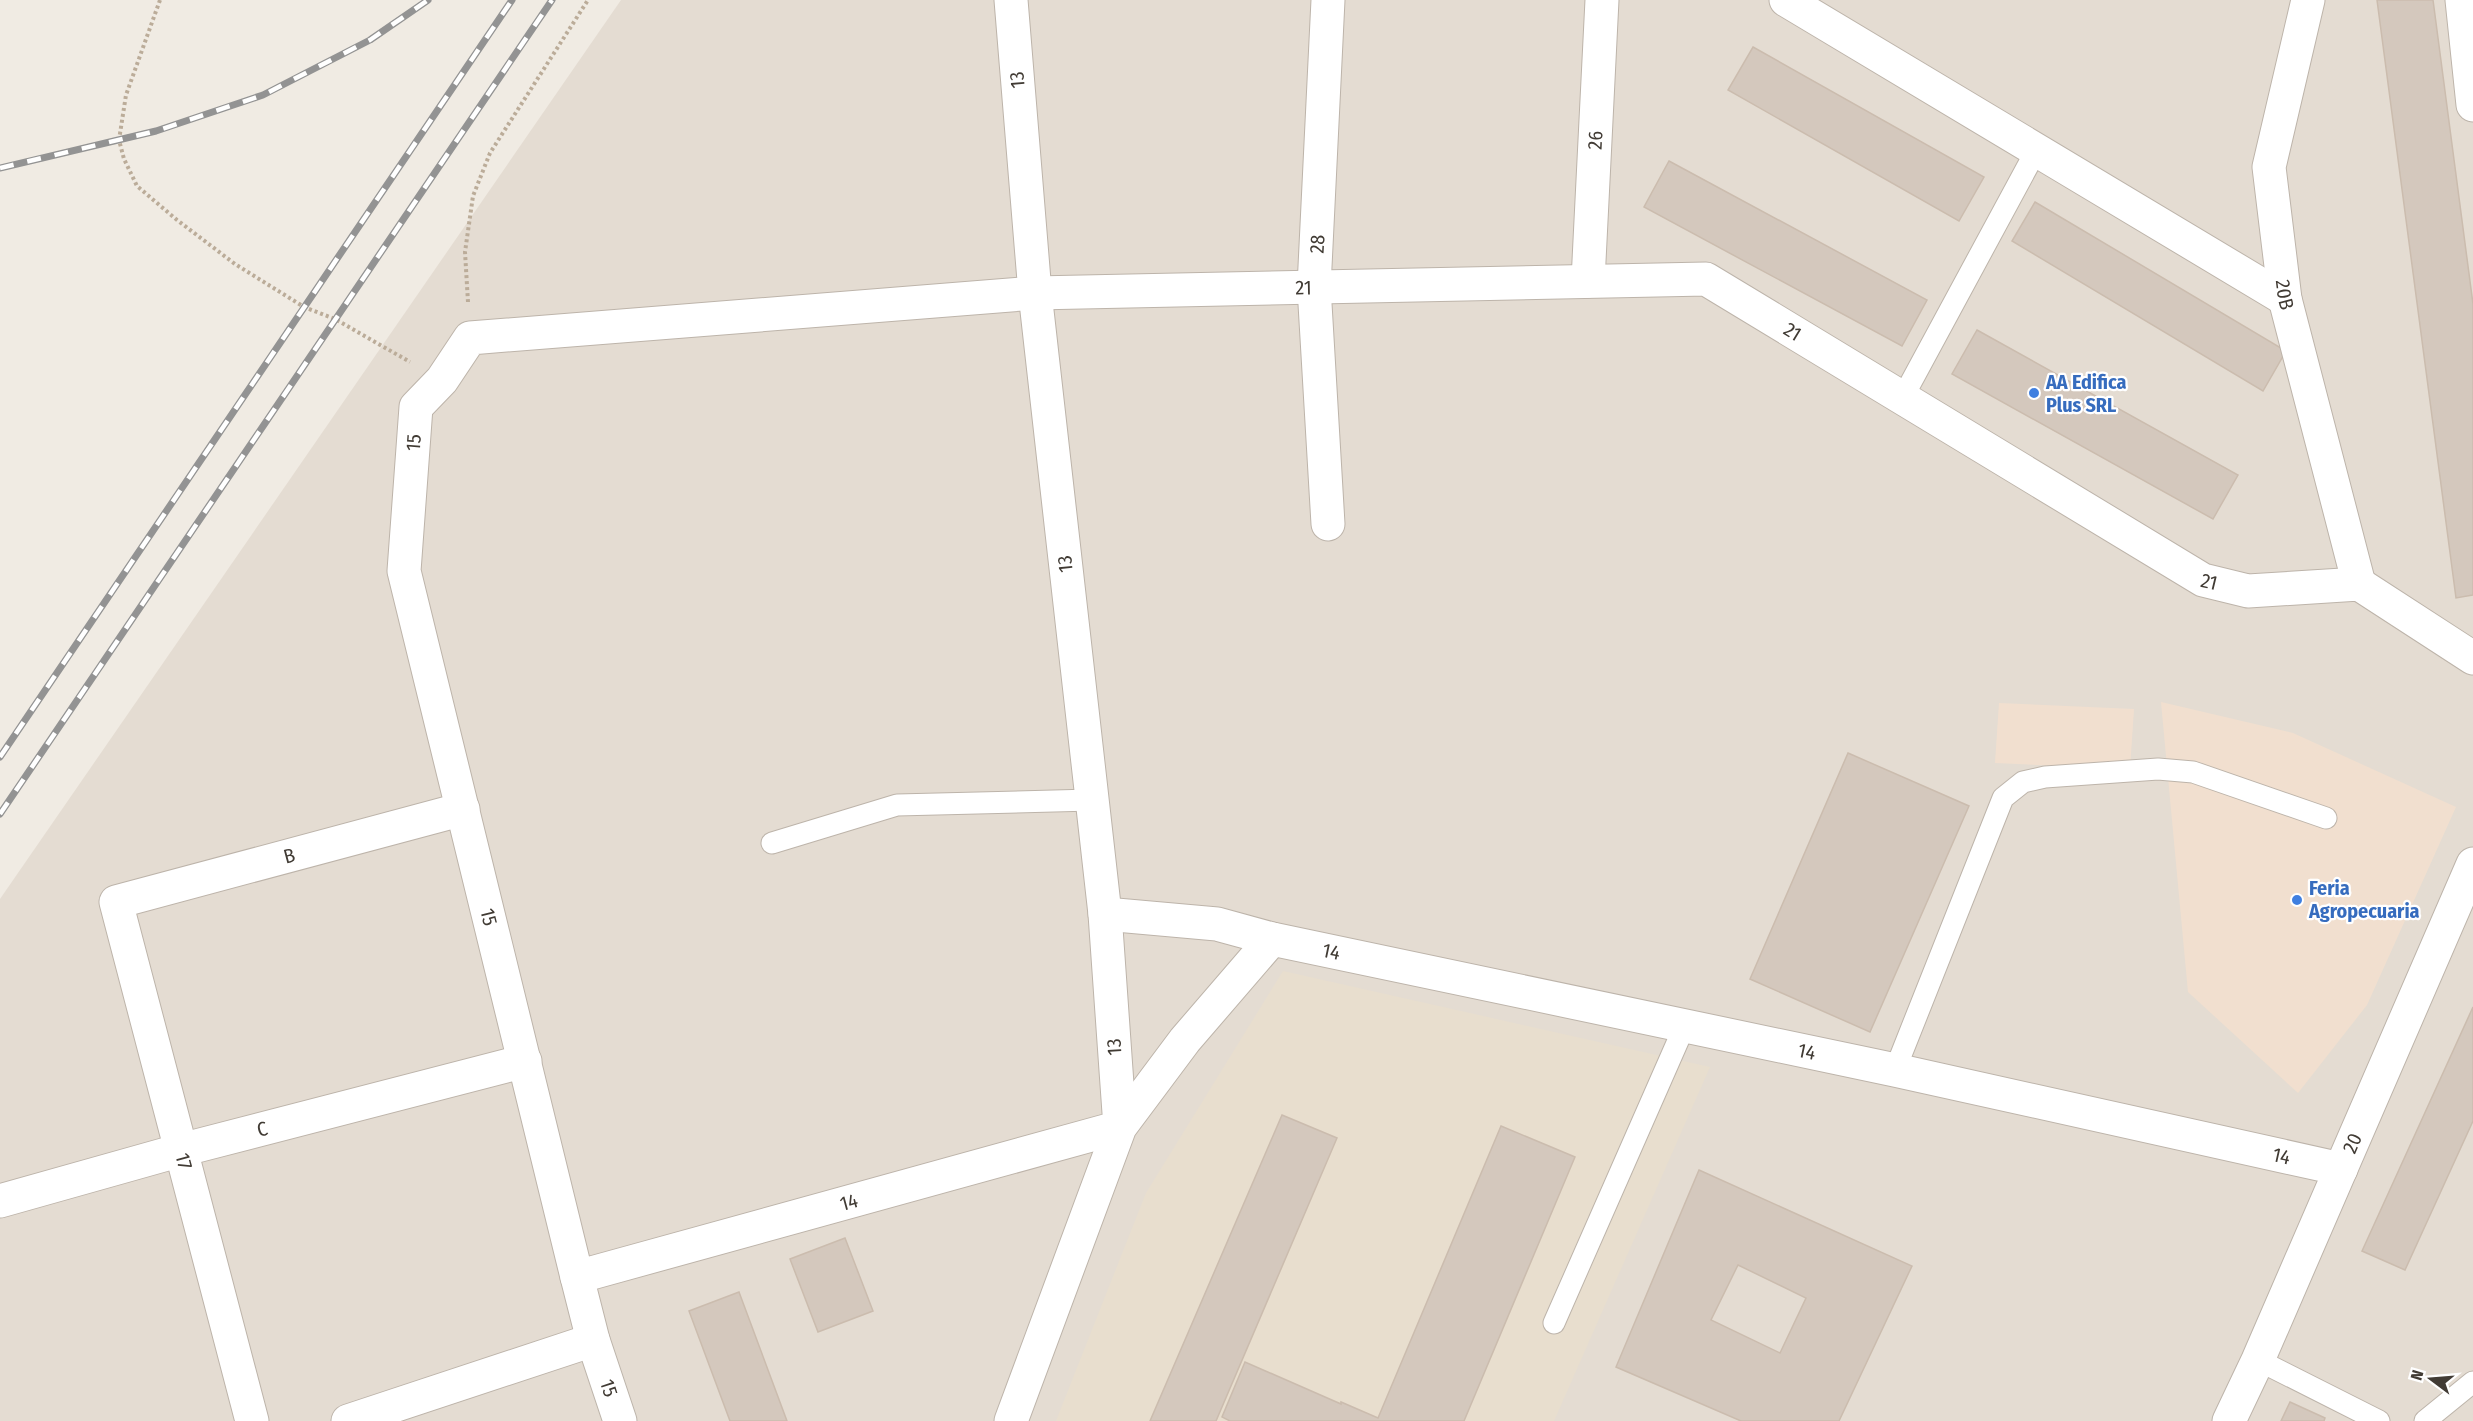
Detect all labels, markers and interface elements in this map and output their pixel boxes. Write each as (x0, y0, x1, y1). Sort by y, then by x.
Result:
street label: 13 (1004, 71, 1030, 89)
street label: 26 (1583, 130, 1607, 150)
street label: 28 (1305, 234, 1329, 254)
street label: 21 (1295, 275, 1312, 300)
street label: 20B (2271, 278, 2299, 312)
street label: 21 (1780, 317, 1806, 346)
place label: AA Edifica Plus SRL (2045, 370, 2127, 417)
marker: AA Edifica Plus SRL (2027, 386, 2041, 400)
street label: 15 (401, 433, 426, 452)
street label: 13 (1052, 554, 1078, 574)
street label: 21 (2198, 568, 2220, 595)
street label: B (281, 843, 298, 869)
place label: Feria Agropecuaria (2308, 876, 2420, 923)
marker: Feria Agropecuaria (2290, 893, 2304, 907)
street label: 15 (475, 906, 503, 928)
street label: 14 (1320, 938, 1343, 965)
street label: 13 (1101, 1038, 1127, 1056)
street label: 14 (1796, 1038, 1818, 1065)
street label: C (254, 1116, 270, 1142)
street label: 20 (2337, 1129, 2367, 1157)
street label: 14 (2270, 1142, 2293, 1169)
street label: 17 (170, 1150, 198, 1172)
street label: 14 (837, 1188, 861, 1216)
north arrow (2401, 1349, 2461, 1409)
text: N (2407, 1368, 2428, 1382)
street label: 15 (595, 1376, 623, 1400)

